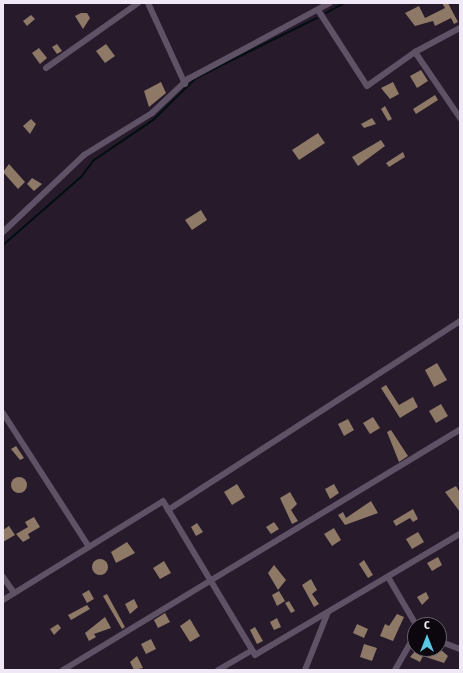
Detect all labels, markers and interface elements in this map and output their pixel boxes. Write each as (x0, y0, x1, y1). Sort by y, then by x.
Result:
north arrow (407, 617, 447, 657)
text: С (424, 619, 430, 632)

